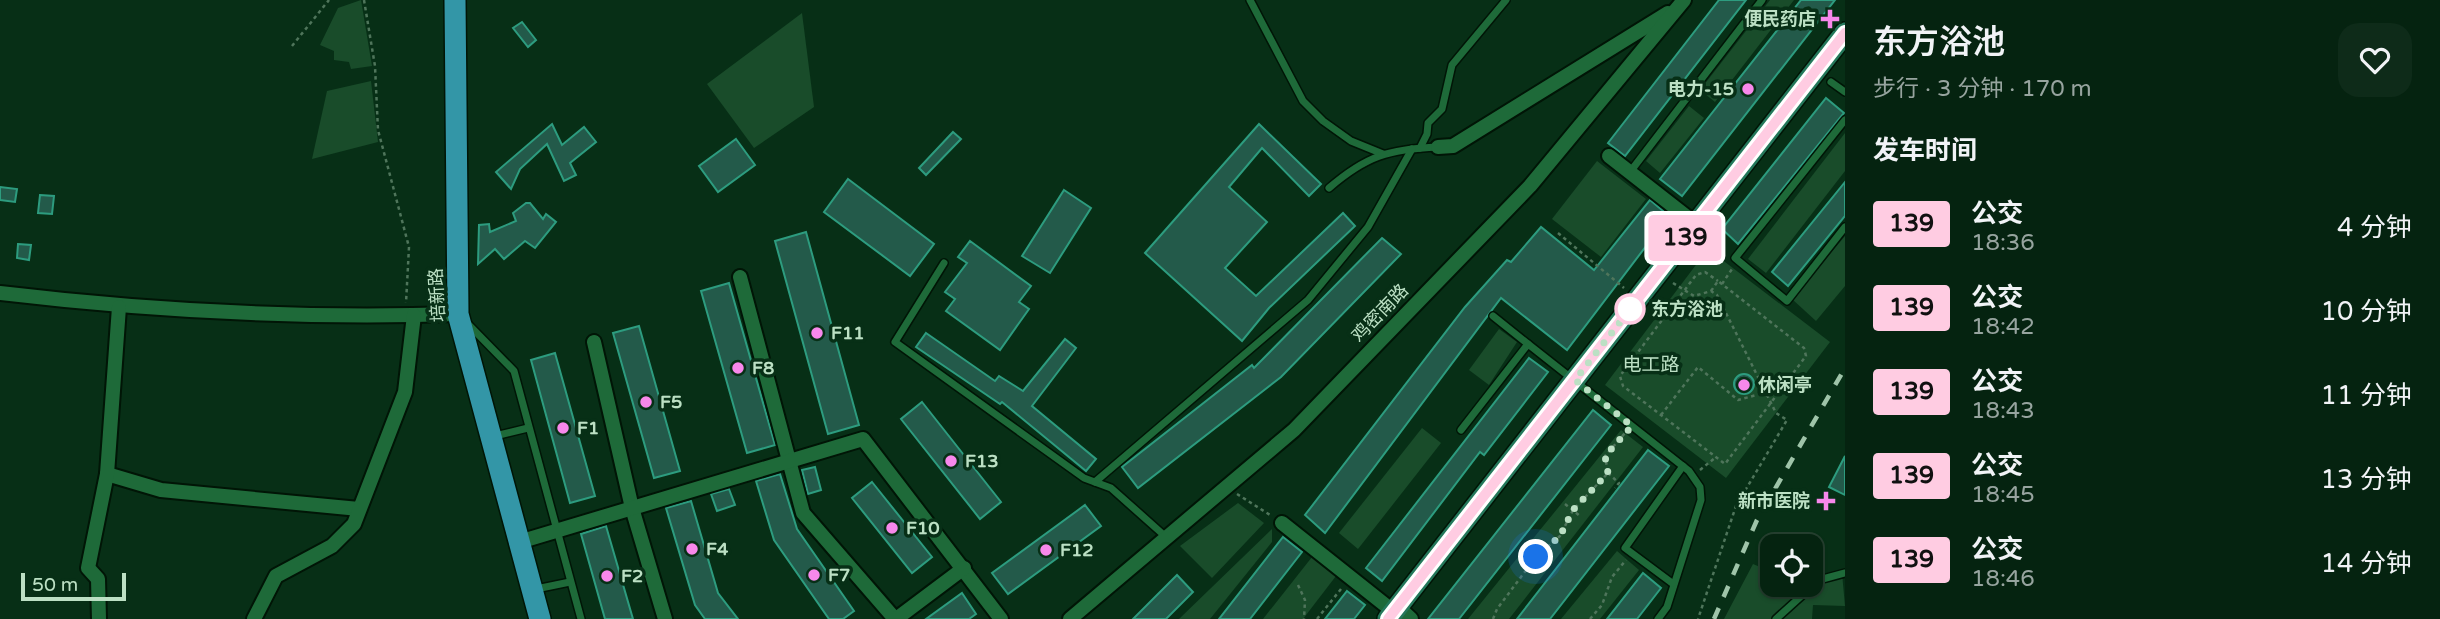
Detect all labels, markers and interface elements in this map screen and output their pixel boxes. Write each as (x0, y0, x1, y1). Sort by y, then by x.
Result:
place label: 便民药店 (1744, 8, 1816, 30)
marker: 便民药店 (1822, 11, 1838, 27)
text: 东方浴池 (1873, 23, 2005, 62)
button: heart (2338, 23, 2412, 97)
text: 步行 · 3 分钟 · 170 m (1873, 75, 2092, 103)
place label: 电力-15 (1668, 78, 1734, 100)
marker: 电力-15 (1740, 81, 1756, 97)
text: 发车时间 (1873, 135, 1977, 166)
text: 公交 (1971, 198, 2023, 229)
text: 139 (1889, 209, 1934, 238)
text: 4 分钟 (2337, 212, 2412, 243)
line badge: 139 (1645, 215, 1725, 261)
text: 139 (1662, 223, 1708, 252)
text: 18:36 (1971, 229, 2035, 257)
street label: 培新路 (425, 267, 449, 323)
street label: 鸡密南路 (1347, 279, 1413, 347)
text: 公交 (1971, 282, 2023, 313)
text: 139 (1889, 293, 1934, 322)
marker: 东方浴池 (1615, 294, 1645, 324)
text: 10 分钟 (2321, 296, 2412, 327)
place label: 东方浴池 (1651, 298, 1723, 320)
text: 18:42 (1971, 313, 2035, 341)
place label: F11 (831, 322, 865, 344)
marker: F11 (809, 325, 825, 341)
district label: 电工路 (1622, 354, 1680, 376)
place label: F8 (752, 357, 774, 379)
marker: F8 (730, 360, 746, 376)
text: 公交 (1971, 366, 2023, 397)
place label: 休闲亭 (1758, 374, 1812, 396)
marker: 休闲亭 (1736, 377, 1752, 393)
text: 139 (1889, 377, 1934, 406)
text: 11 分钟 (2321, 380, 2412, 411)
place label: F5 (660, 391, 682, 413)
marker: F5 (638, 394, 654, 410)
text: 18:43 (1971, 397, 2035, 425)
place label: F1 (577, 417, 599, 439)
marker: F1 (555, 420, 571, 436)
place label: F13 (965, 450, 999, 472)
text: 公交 (1971, 450, 2023, 481)
marker: F13 (943, 453, 959, 469)
text: 139 (1889, 461, 1934, 490)
text: 13 分钟 (2321, 464, 2412, 495)
text: 18:45 (1971, 481, 2035, 509)
place label: 新市医院 (1738, 490, 1810, 512)
marker: 新市医院 (1816, 491, 1836, 511)
place label: F10 (906, 517, 940, 539)
marker: F10 (884, 520, 900, 536)
map controls (1760, 534, 1823, 597)
button: locate (1760, 534, 1823, 597)
text: 公交 (1971, 534, 2023, 565)
place label: F4 (706, 538, 729, 560)
place label: F12 (1060, 539, 1094, 561)
your location (1518, 539, 1553, 574)
marker: F4 (684, 541, 700, 557)
marker: F12 (1038, 542, 1054, 558)
text: 139 (1889, 545, 1934, 574)
text: 14 分钟 (2321, 548, 2412, 579)
place label: F7 (828, 564, 850, 586)
place label: F2 (621, 565, 643, 587)
text: 18:46 (1971, 565, 2035, 593)
marker: F7 (806, 567, 822, 583)
marker: F2 (599, 568, 615, 584)
scale bar (21, 570, 126, 602)
text: 50 m (32, 574, 78, 596)

